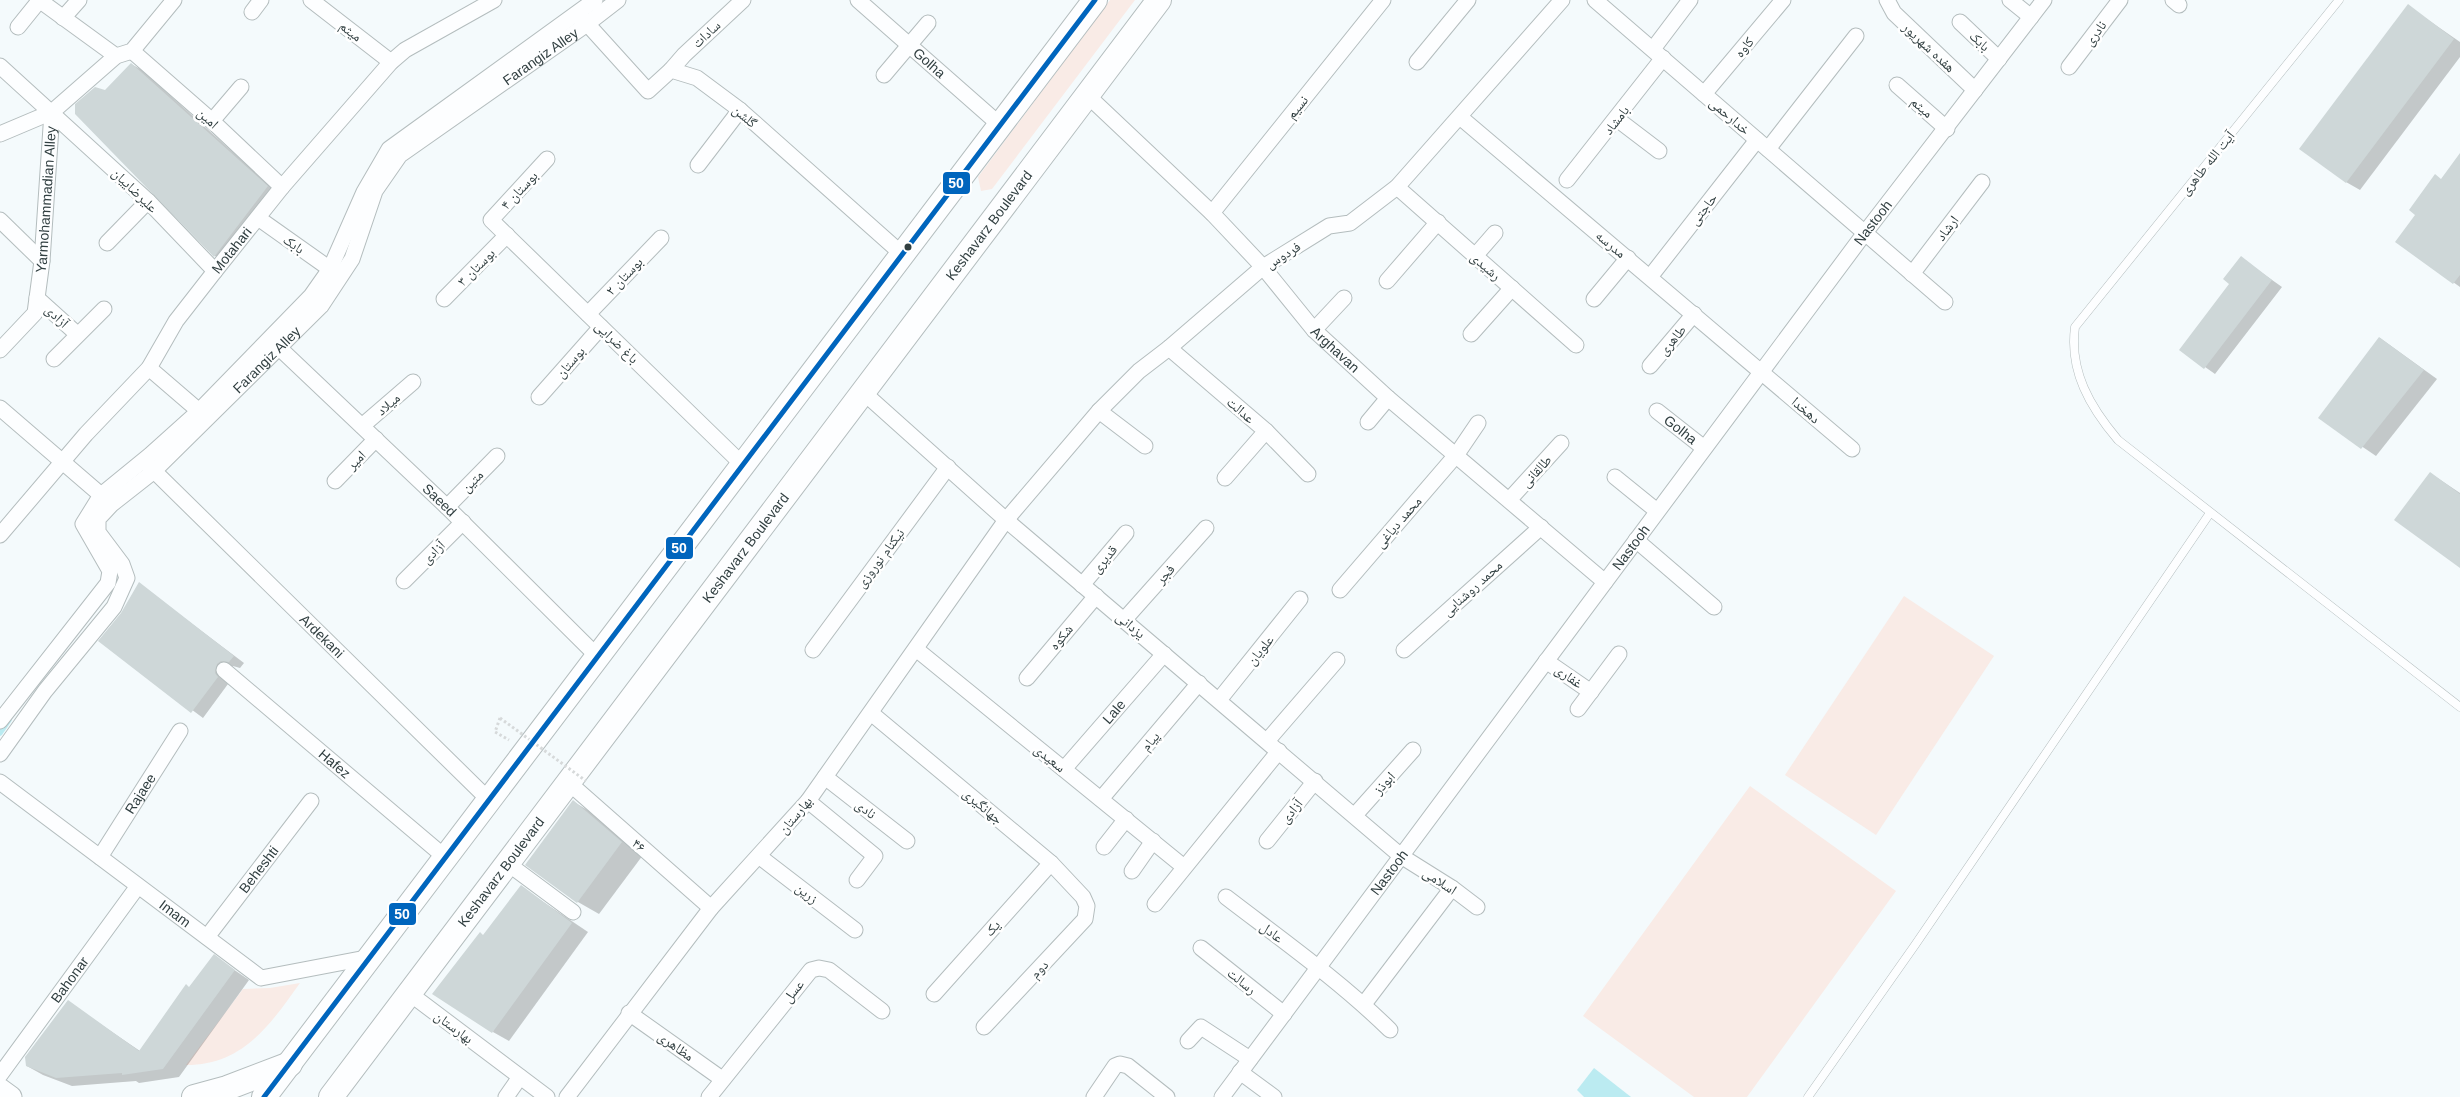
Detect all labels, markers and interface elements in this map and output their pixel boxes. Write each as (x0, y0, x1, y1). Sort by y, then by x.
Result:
street label: میثم (335, 17, 365, 46)
street label: سادات (689, 17, 723, 51)
street label: نادری (2080, 17, 2110, 49)
street label: هفده شهریور (1898, 18, 1958, 76)
street label: Farangiz Alley (500, 25, 581, 88)
street label: بابک (1966, 28, 1994, 55)
street label: کاوه (1731, 33, 1758, 61)
street label: Golha (910, 44, 949, 81)
street label: نسیم (1283, 92, 1313, 123)
street label: میثم (1906, 93, 1936, 122)
street label: خدارحمی (1706, 94, 1754, 139)
street label: گلشن (729, 101, 761, 132)
street label: بامشاد (1600, 102, 1633, 138)
street label: امین (193, 104, 222, 132)
street label: Yarmohammadian Alley (32, 126, 59, 274)
street label: آیت الله طاهری (2176, 127, 2239, 199)
street label: علیرضاییان (108, 164, 161, 216)
street label: بوستان ۴ (497, 167, 542, 213)
street label: Keshavarz Boulevard (942, 167, 1035, 283)
line badge: 50 (942, 171, 971, 195)
text: 50 (948, 175, 964, 191)
street label: حاجتی (1686, 190, 1721, 229)
street label: Nastooh (1851, 197, 1895, 248)
street label: ارشاد (1932, 212, 1962, 244)
street label: Motahari (208, 224, 255, 277)
street label: مدرسه (1592, 227, 1629, 262)
street label: بابک (280, 231, 308, 257)
street label: فردوس (1263, 238, 1304, 273)
unlabelled marker (903, 242, 913, 252)
street label: بوستان ۳ (454, 245, 499, 290)
street label: رشیدی (1467, 248, 1504, 284)
street label: بوستان ۲ (602, 254, 647, 299)
street label: آزادی (41, 301, 72, 332)
street label: باغ ضرایی (591, 317, 642, 368)
street label: طاهری (1655, 322, 1690, 359)
street label: Farangiz Alley (230, 323, 304, 396)
street label: Arghavan (1308, 323, 1363, 376)
street label: بوستان (552, 343, 589, 382)
street label: میلاد (373, 390, 403, 419)
street label: دهخدا (1789, 393, 1824, 427)
street label: عدالت (1224, 394, 1258, 426)
street label: Golha (1661, 412, 1700, 448)
street label: امیر (342, 447, 370, 474)
street label: طالقانی (1517, 452, 1556, 491)
street label: متین (458, 467, 487, 496)
street label: Saeed (419, 480, 460, 520)
street label: Keshavarz Boulevard (699, 490, 792, 606)
street label: محمد دیاغی (1371, 493, 1425, 552)
street label: Nastooh (1609, 522, 1653, 573)
street label: نیکنام نوروزی (853, 525, 909, 592)
line badge: 50 (665, 536, 694, 560)
street label: آزادی (418, 537, 449, 568)
text: 50 (671, 540, 687, 556)
street label: قدیری (1088, 542, 1121, 577)
street label: محمد روشنایی (1439, 557, 1506, 620)
street label: فجر (1151, 561, 1179, 589)
street label: یزدانی (1113, 608, 1149, 643)
street label: Ardekani (297, 611, 347, 661)
street label: شکوه (1046, 621, 1077, 653)
street label: علویان (1243, 632, 1278, 669)
street label: غفاری (1552, 661, 1586, 692)
street label: Lale (1099, 696, 1129, 727)
street label: پیام (1137, 728, 1164, 755)
street label: سعیدی (1031, 741, 1069, 776)
street label: Hafez (316, 746, 354, 782)
street label: ابوذز (1369, 768, 1399, 799)
street label: Rajaee (122, 770, 159, 817)
street label: جهانگیری (959, 785, 1006, 828)
street label: بهارستان (775, 793, 816, 838)
street label: آزادی (1276, 795, 1307, 827)
street label: نادی (852, 796, 880, 823)
street label: Keshavarz Boulevard (454, 814, 547, 930)
street label: ۴۶ (629, 835, 649, 855)
street label: Beheshti (236, 843, 282, 896)
street label: Nastooh (1367, 847, 1411, 898)
street label: اسلامی (1420, 864, 1460, 899)
street label: زرین (792, 879, 821, 907)
street label: Imam (156, 897, 194, 930)
line badge: 50 (388, 902, 417, 926)
text: 50 (394, 906, 410, 922)
street label: یک (981, 917, 1003, 939)
street label: عادل (1257, 918, 1287, 947)
street label: Bahonar (47, 953, 92, 1006)
street label: دوم (1027, 956, 1053, 983)
street label: رسالت (1224, 965, 1260, 998)
street label: عسل (779, 976, 808, 1006)
street label: بهارستان (431, 1007, 477, 1048)
street label: مظاهری (654, 1028, 697, 1065)

